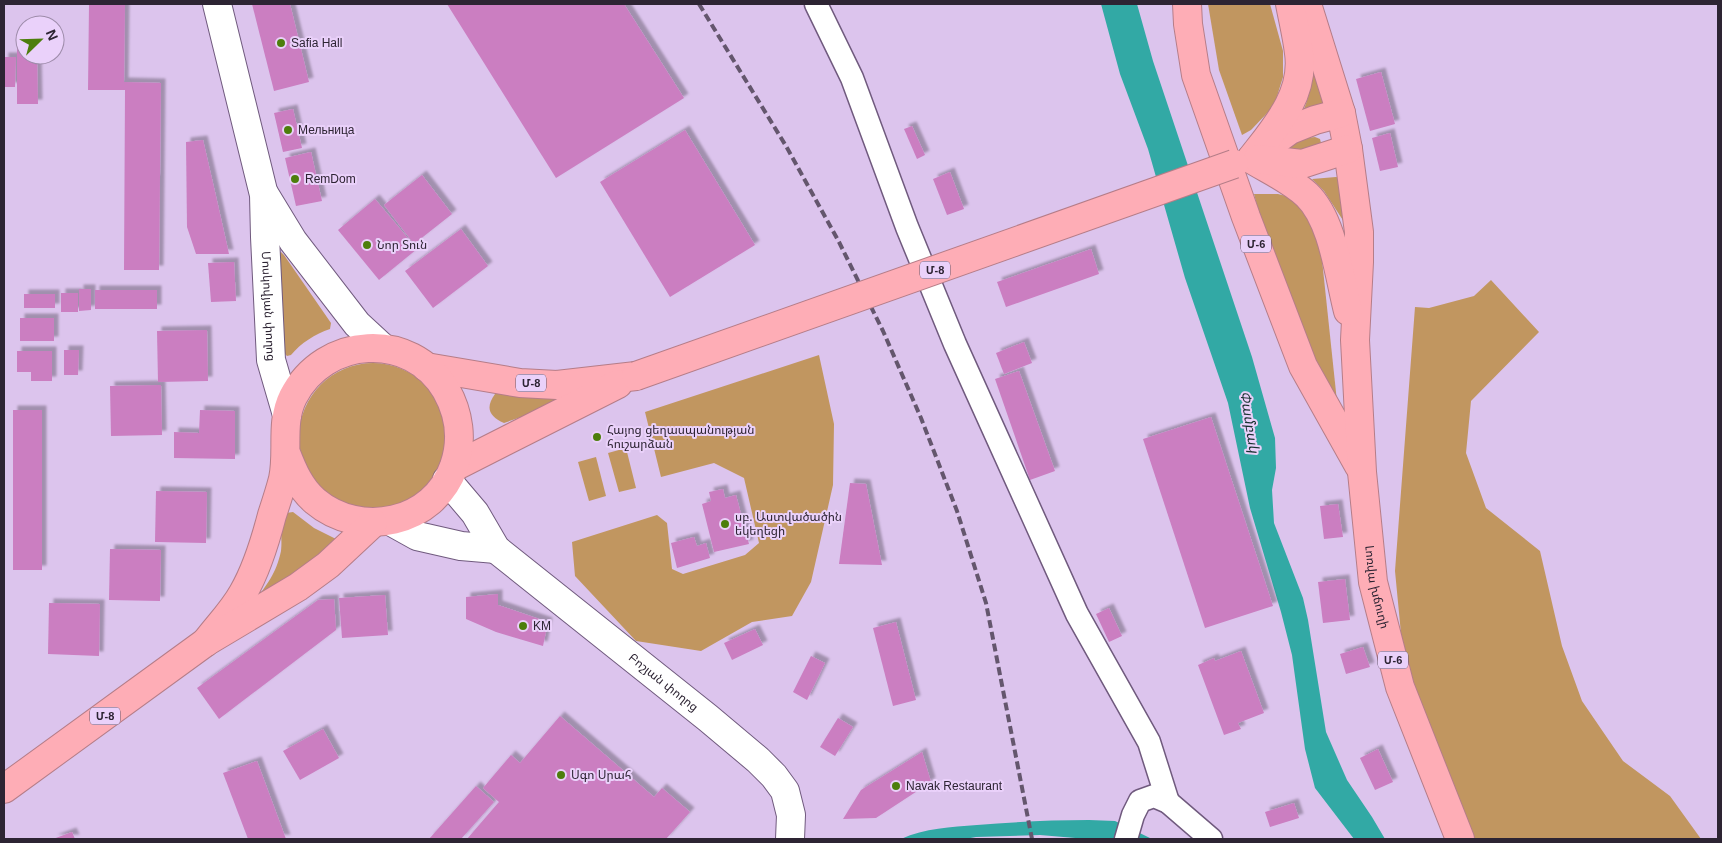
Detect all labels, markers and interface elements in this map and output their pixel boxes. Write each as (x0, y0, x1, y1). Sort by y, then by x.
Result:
north arrow (15, 15, 65, 65)
text: N (43, 27, 61, 43)
place label: Safia Hall (291, 36, 342, 50)
marker: Safia Hall (275, 37, 287, 49)
place label: Мельница (298, 123, 355, 137)
marker: Мельница (282, 124, 294, 136)
place label: RemDom (305, 172, 356, 186)
marker: RemDom (289, 173, 301, 185)
road number: Մ-6 (1241, 235, 1271, 252)
place label: Նոր Տուն (377, 238, 427, 252)
marker: Նոր Տուն (361, 239, 373, 251)
street label: Մոսկովյան փողոց (259, 251, 278, 362)
road number: Մ-8 (920, 262, 950, 278)
road number: Մ-8 (516, 374, 546, 392)
water label: Փամբակ (1236, 390, 1263, 455)
place label: Հայոց ցեղասպանության հուշարձան (607, 423, 754, 451)
marker: Հայոց ցեղասպանության հուշարձան (591, 431, 603, 443)
place label: սբ. Աստվածածին եկեղեցի (735, 510, 842, 538)
marker: սբ. Աստվածածին եկեղեցի (719, 518, 731, 530)
street label: Լոռվա խճուղի (1362, 545, 1392, 630)
place label: KM (533, 619, 551, 633)
marker: KM (517, 620, 529, 632)
street label: Բոշյան փողոց (626, 650, 701, 714)
road number: Մ-6 (1378, 652, 1408, 668)
road number: Մ-8 (90, 708, 120, 724)
place label: Սգո Սրահ (571, 768, 632, 782)
marker: Սգո Սրահ (555, 769, 567, 781)
place label: Navak Restaurant (906, 779, 1003, 793)
marker: Navak Restaurant (890, 780, 902, 792)

